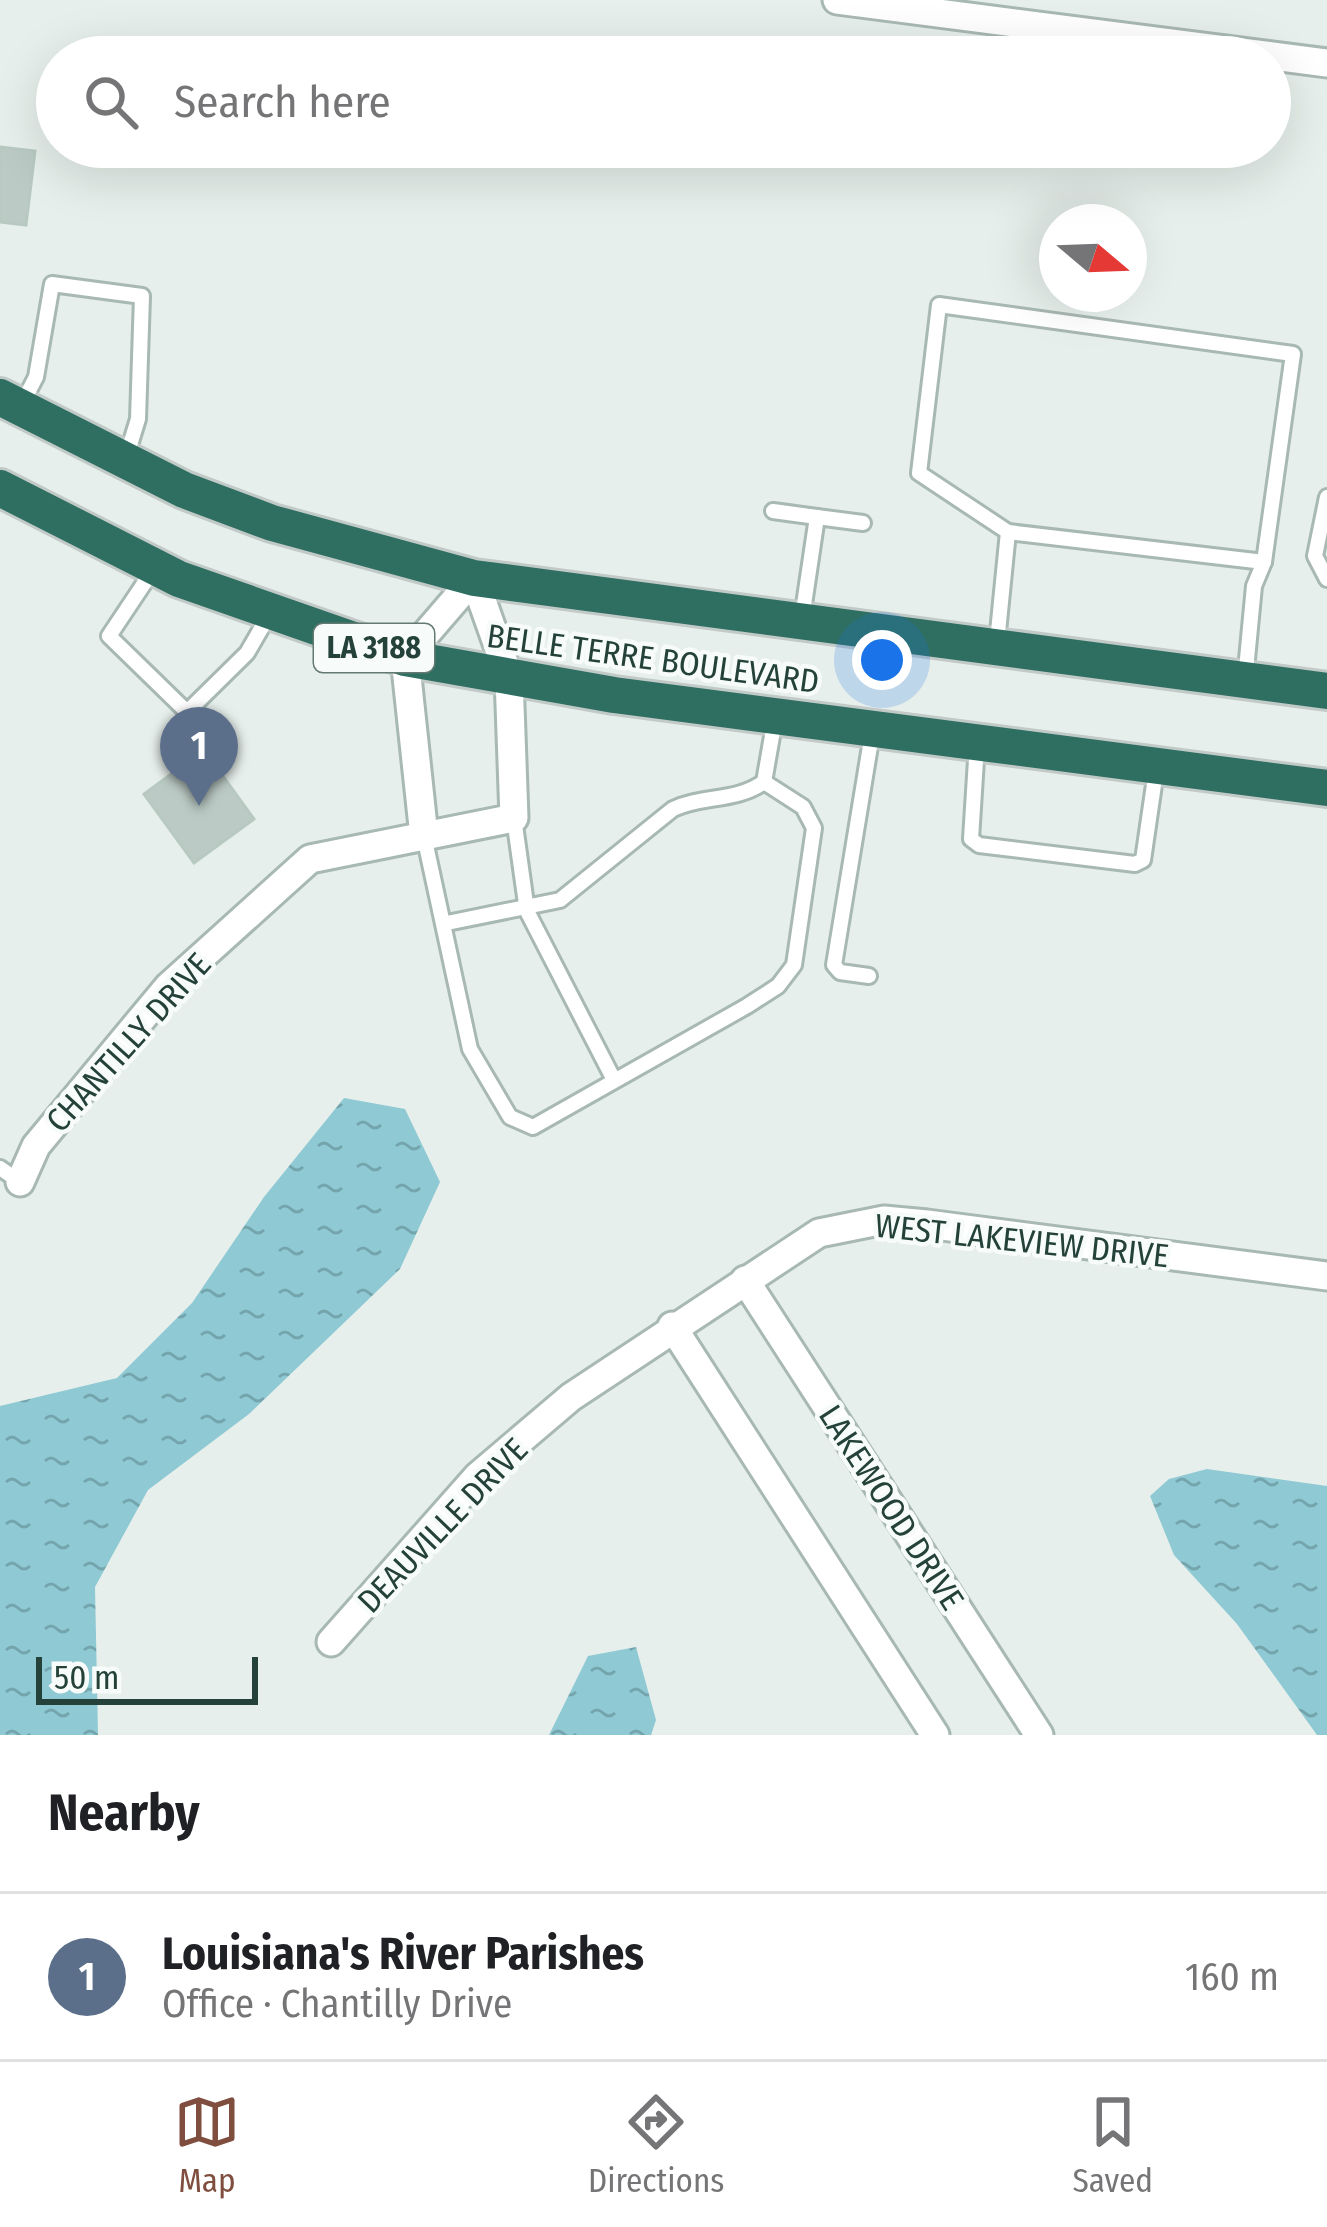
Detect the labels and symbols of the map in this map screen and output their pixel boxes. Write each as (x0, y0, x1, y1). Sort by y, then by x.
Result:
north arrow (1039, 204, 1147, 312)
street label: BELLE TERRE BOULEVARD (484, 616, 822, 702)
road number: LA 3188 (314, 624, 434, 672)
your location (852, 630, 912, 690)
pin: 1 (160, 707, 238, 806)
street label: CHANTILLY DRIVE (38, 945, 219, 1140)
street label: WEST LAKEVIEW DRIVE (873, 1206, 1171, 1276)
street label: LAKEWOOD DRIVE (810, 1398, 972, 1617)
street label: DEAUVILLE DRIVE (349, 1430, 536, 1621)
scale bar (36, 1651, 258, 1704)

